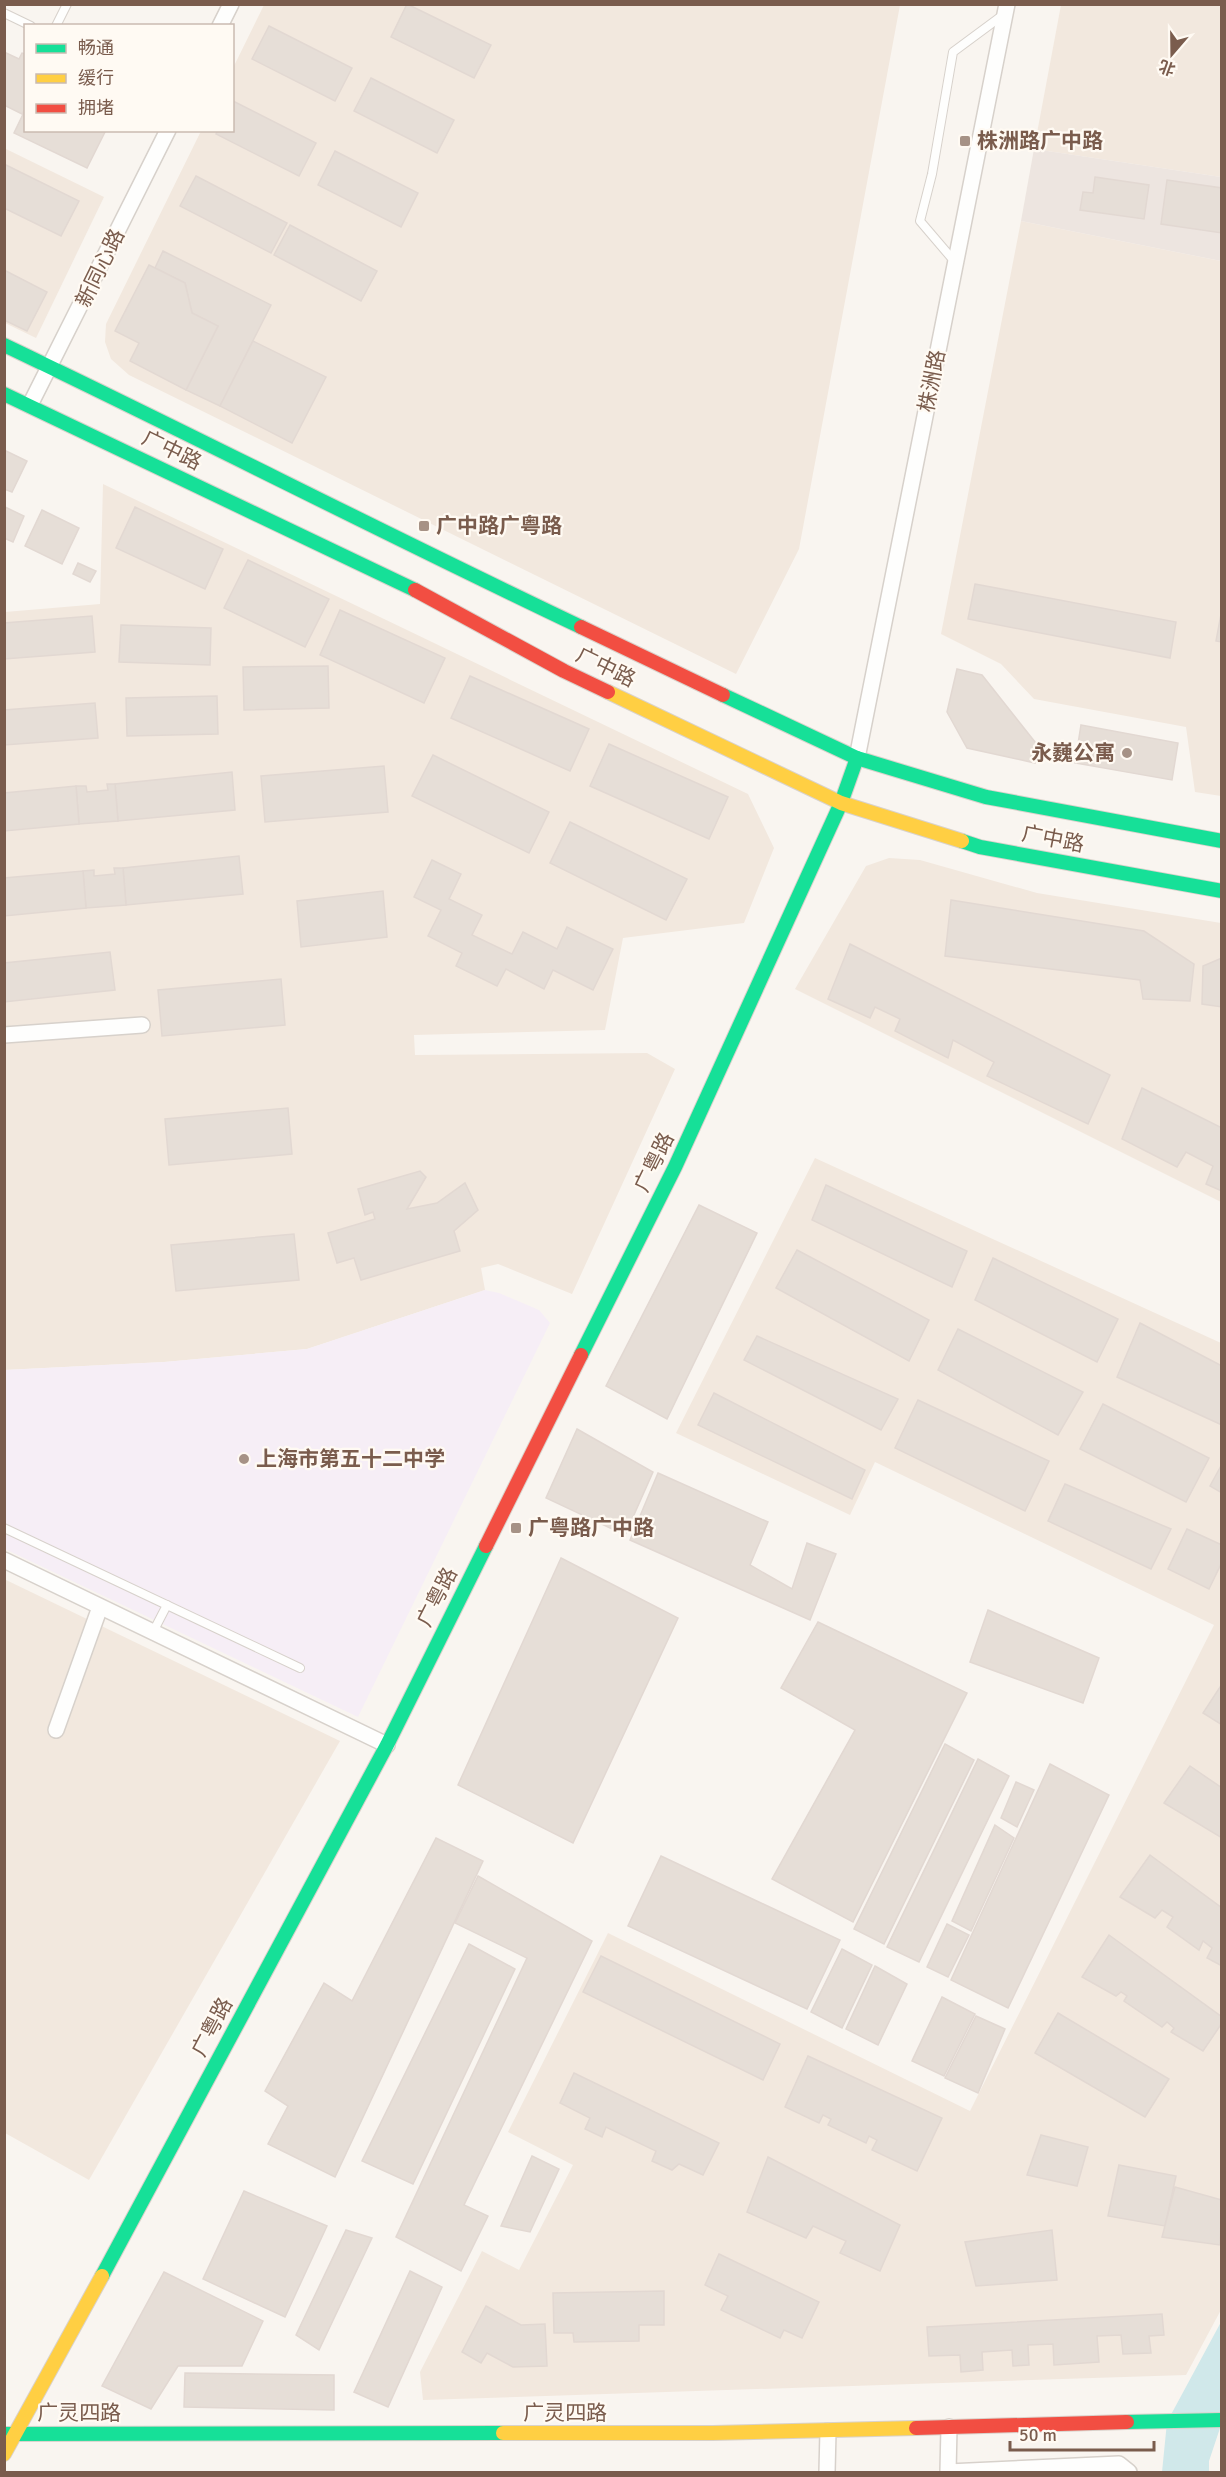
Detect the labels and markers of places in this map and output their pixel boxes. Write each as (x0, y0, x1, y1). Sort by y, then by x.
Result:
place label: 株洲路广中路 (977, 128, 1103, 154)
marker: 株洲路广中路 (958, 134, 972, 148)
place label: 广中路广粤路 (436, 513, 562, 539)
marker: 广中路广粤路 (417, 519, 431, 533)
place label: 永巍公寓 (1031, 740, 1115, 766)
marker: 永巍公寓 (1120, 746, 1134, 760)
place label: 上海市第五十二中学 (256, 1446, 445, 1472)
marker: 上海市第五十二中学 (237, 1452, 251, 1466)
place label: 广粤路广中路 (528, 1515, 654, 1541)
marker: 广粤路广中路 (509, 1521, 523, 1535)

